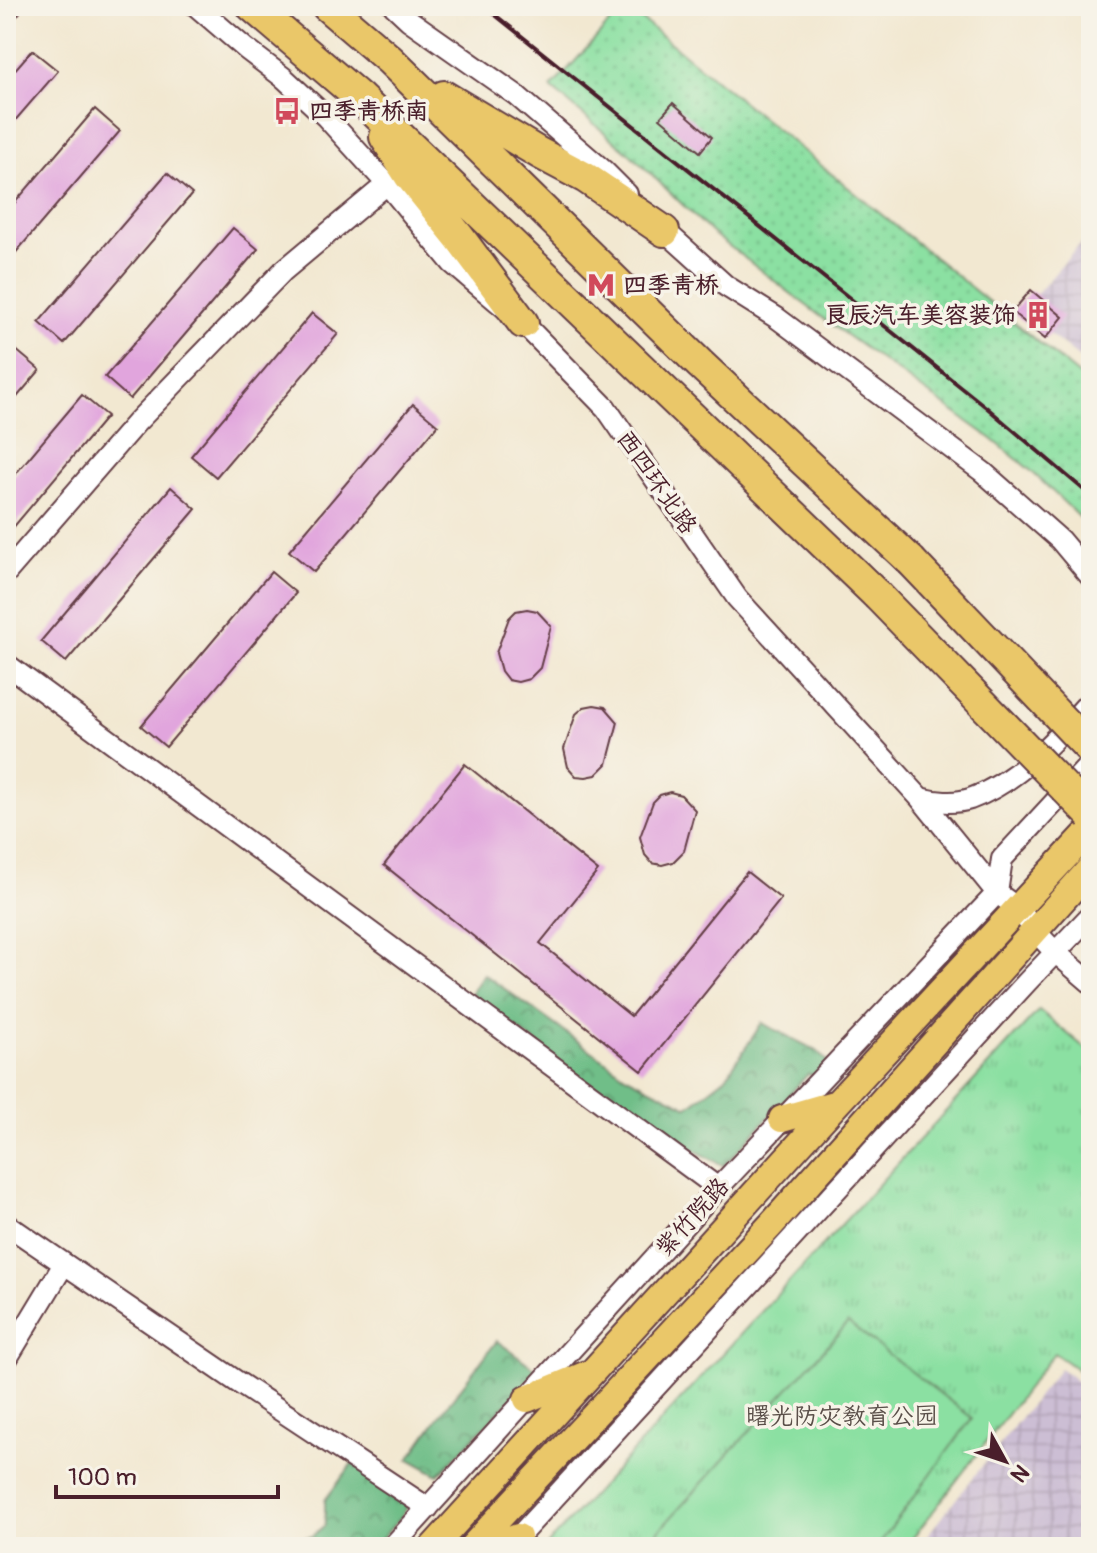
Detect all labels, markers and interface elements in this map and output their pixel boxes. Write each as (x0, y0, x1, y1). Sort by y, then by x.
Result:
bus stop icon: 四季青桥南 (272, 96, 302, 126)
place label: 四季青桥南 (309, 97, 429, 126)
metro station icon: 四季青桥 (586, 270, 616, 300)
place label: 四季青桥 (623, 271, 719, 300)
building icon: 良辰汽车美容装饰 (1023, 300, 1053, 330)
place label: 良辰汽车美容装饰 (824, 301, 1016, 330)
street label: 西四环北路 (610, 425, 703, 540)
street label: 紫竹院路 (649, 1172, 735, 1263)
park label: 曙光防灾教育公园 (746, 1402, 938, 1431)
north arrow (965, 1421, 1045, 1501)
scale bar (56, 1449, 278, 1499)
text: N (1004, 1459, 1035, 1488)
text: 100 m (68, 1463, 137, 1492)

